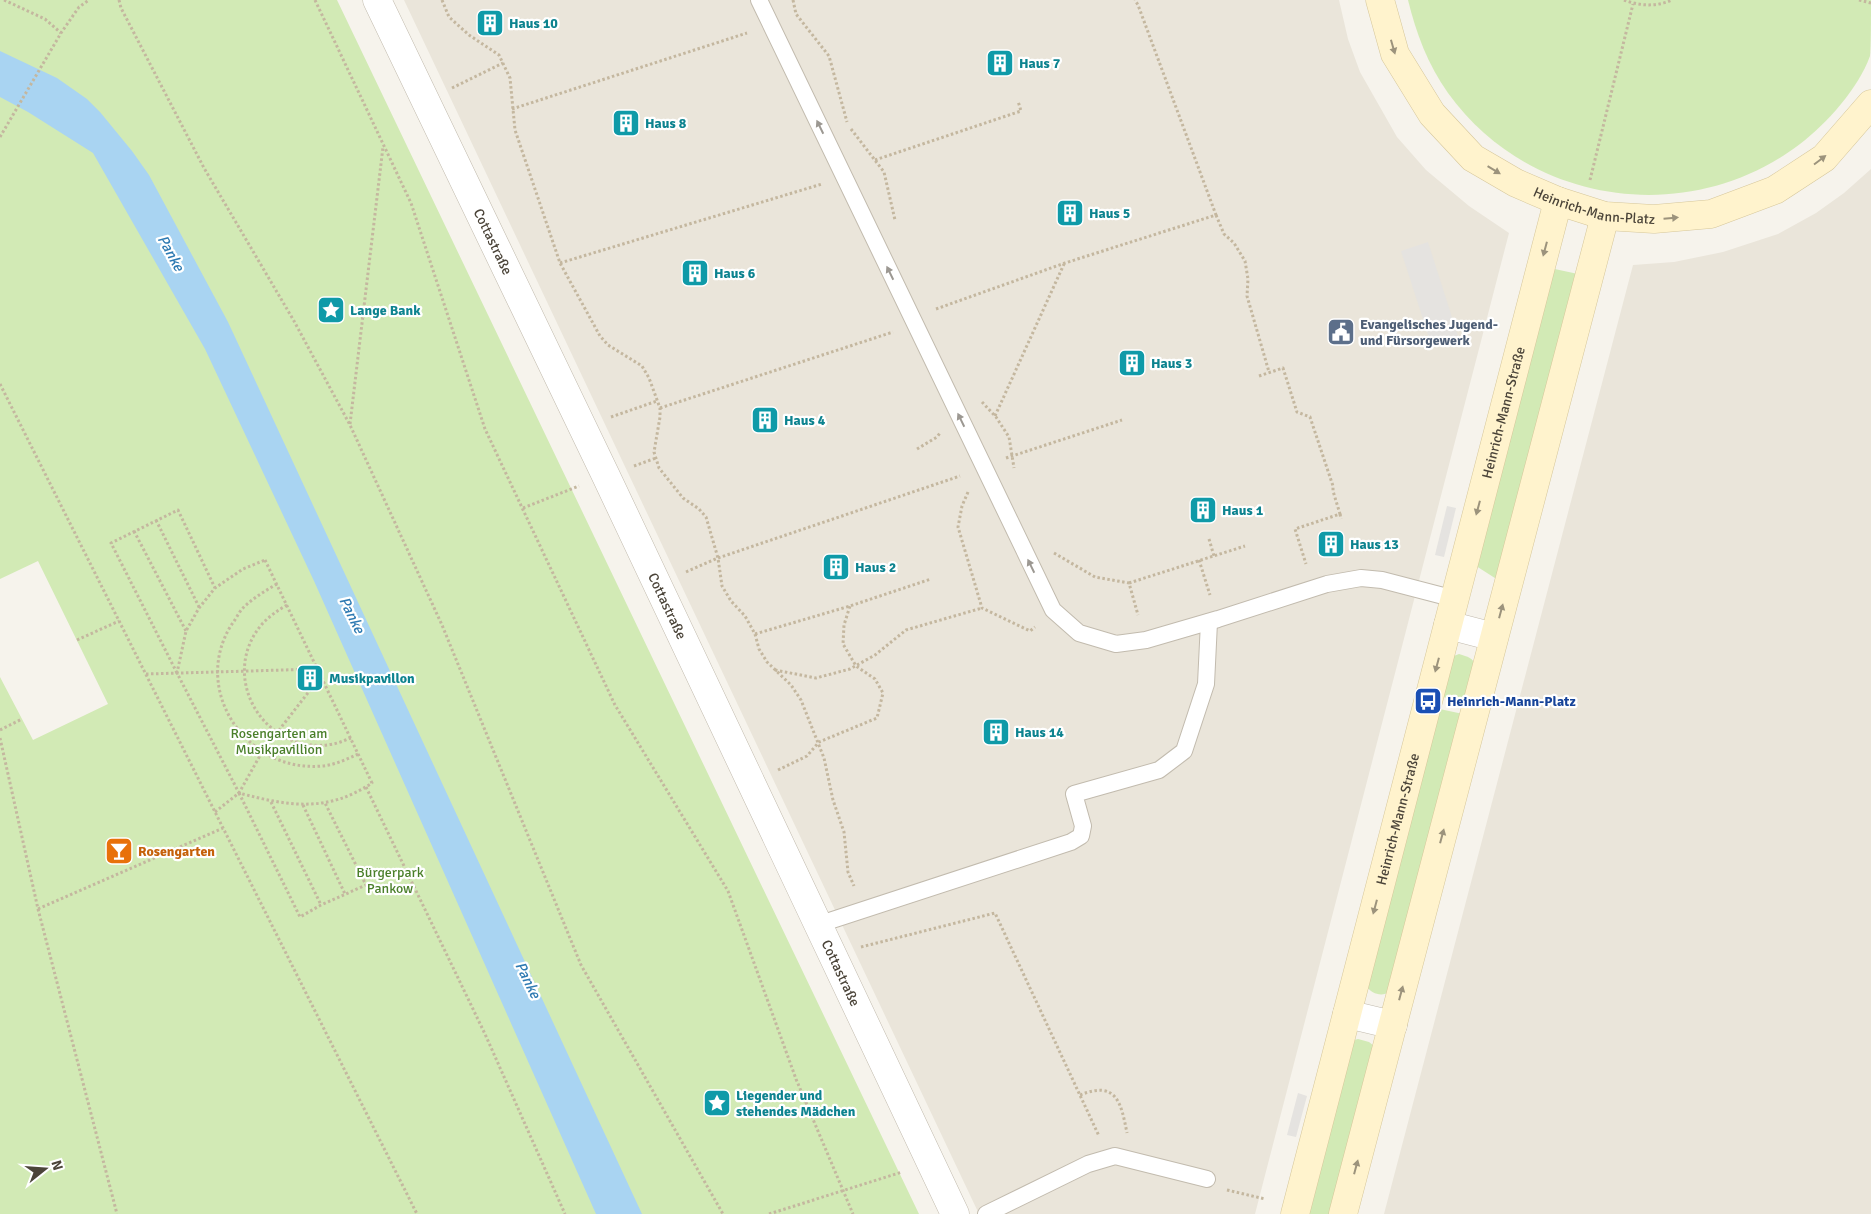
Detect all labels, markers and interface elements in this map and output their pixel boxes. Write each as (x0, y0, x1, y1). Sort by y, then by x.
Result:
building icon: Haus 10 (475, 8, 505, 38)
place label: Haus 10 (509, 15, 558, 32)
one-way arrow (1389, 40, 1397, 55)
building icon: Haus 7 (985, 48, 1015, 78)
place label: Haus 7 (1019, 55, 1061, 72)
building icon: Haus 8 (611, 108, 641, 138)
place label: Haus 8 (645, 115, 687, 132)
one-way arrow (816, 120, 824, 134)
one-way arrow (1813, 155, 1827, 165)
one-way arrow (1488, 166, 1501, 175)
street label: Heinrich-Mann-Platz (1531, 183, 1656, 228)
building icon: Haus 5 (1055, 198, 1085, 228)
place label: Haus 5 (1089, 205, 1130, 222)
street label: Cottastraße (470, 206, 516, 277)
one-way arrow (1663, 213, 1679, 221)
water label: Panke (154, 232, 189, 276)
one-way arrow (1541, 241, 1549, 256)
building icon: Haus 6 (680, 258, 710, 288)
place label: Haus 6 (714, 265, 756, 282)
one-way arrow (886, 266, 894, 280)
place icon: Lange Bank (316, 295, 346, 325)
place label: Lange Bank (350, 302, 421, 319)
place label: Evangelisches Jugend- und Fürsorgewerk (1360, 316, 1498, 349)
public building icon: Evangelisches Jugend- und Fürsorgewerk (1326, 317, 1356, 347)
street label: Heinrich-Mann-Straße (1478, 345, 1528, 480)
building icon: Haus 3 (1117, 348, 1147, 378)
place label: Haus 3 (1151, 355, 1192, 372)
building icon: Haus 4 (750, 405, 780, 435)
place label: Haus 4 (784, 412, 826, 429)
one-way arrow (957, 413, 965, 427)
building icon: Haus 1 (1188, 495, 1218, 525)
one-way arrow (1474, 500, 1482, 515)
place label: Haus 1 (1222, 502, 1264, 519)
building icon: Haus 13 (1316, 529, 1346, 559)
place label: Haus 13 (1350, 536, 1399, 553)
building icon: Haus 2 (821, 552, 851, 582)
place label: Haus 2 (855, 559, 896, 576)
one-way arrow (1027, 559, 1035, 573)
street label: Cottastraße (645, 570, 690, 642)
water label: Panke (335, 594, 369, 638)
one-way arrow (1498, 603, 1506, 618)
one-way arrow (1433, 657, 1441, 672)
building icon: Musikpavillon (295, 663, 325, 693)
place label: Musikpavillon (329, 670, 415, 687)
bus stop icon: Heinrich-Mann-Platz (1413, 686, 1443, 716)
place label: Heinrich-Mann-Platz (1447, 693, 1576, 710)
building icon: Haus 14 (981, 717, 1011, 747)
place label: Haus 14 (1015, 724, 1064, 741)
park label: Rosengarten am Musikpavillion (231, 725, 327, 758)
street label: Heinrich-Mann-Straße (1372, 751, 1423, 887)
one-way arrow (1439, 828, 1447, 843)
bar icon: Rosengarten (104, 836, 134, 866)
place label: Rosengarten (138, 843, 215, 860)
park label: Bürgerpark Pankow (356, 864, 424, 897)
one-way arrow (1370, 899, 1378, 914)
street label: Cottastraße (818, 937, 864, 1009)
water label: Panke (511, 959, 545, 1003)
one-way arrow (1397, 985, 1405, 1000)
place label: Liegender und stehendes Mädchen (736, 1087, 856, 1120)
place icon: Liegender und stehendes Mädchen (702, 1088, 732, 1118)
north arrow (20, 1144, 70, 1194)
text: N (47, 1158, 67, 1172)
one-way arrow (1352, 1159, 1360, 1174)

